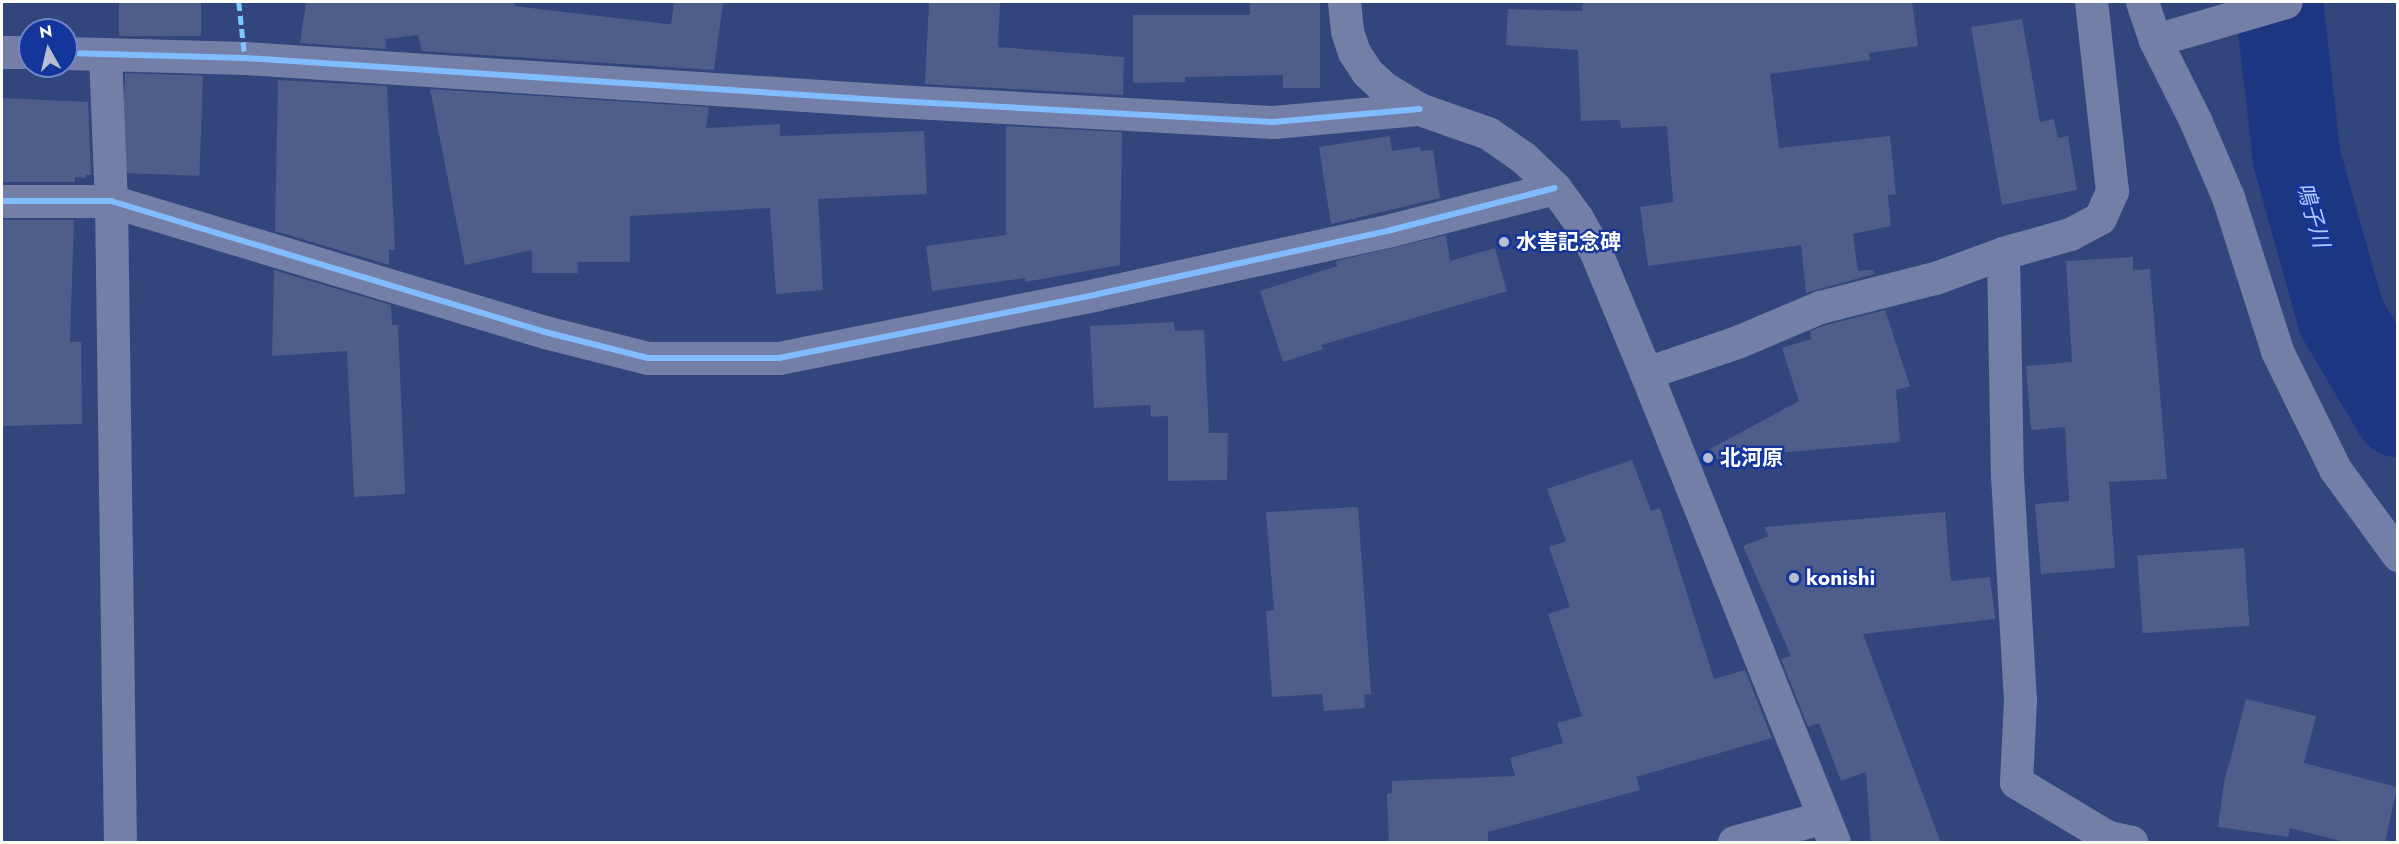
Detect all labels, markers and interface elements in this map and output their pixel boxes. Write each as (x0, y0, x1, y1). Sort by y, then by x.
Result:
north arrow (18, 18, 78, 78)
text: N (38, 19, 54, 44)
water label: 鳴子川 (2291, 180, 2335, 250)
place label: 水害記念碑 (1516, 229, 1621, 255)
marker: 水害記念碑 (1497, 235, 1511, 249)
place label: 北河原 (1720, 445, 1783, 471)
marker: 北河原 (1701, 451, 1715, 465)
place label: konishi (1806, 565, 1875, 591)
marker: konishi (1787, 571, 1801, 585)

